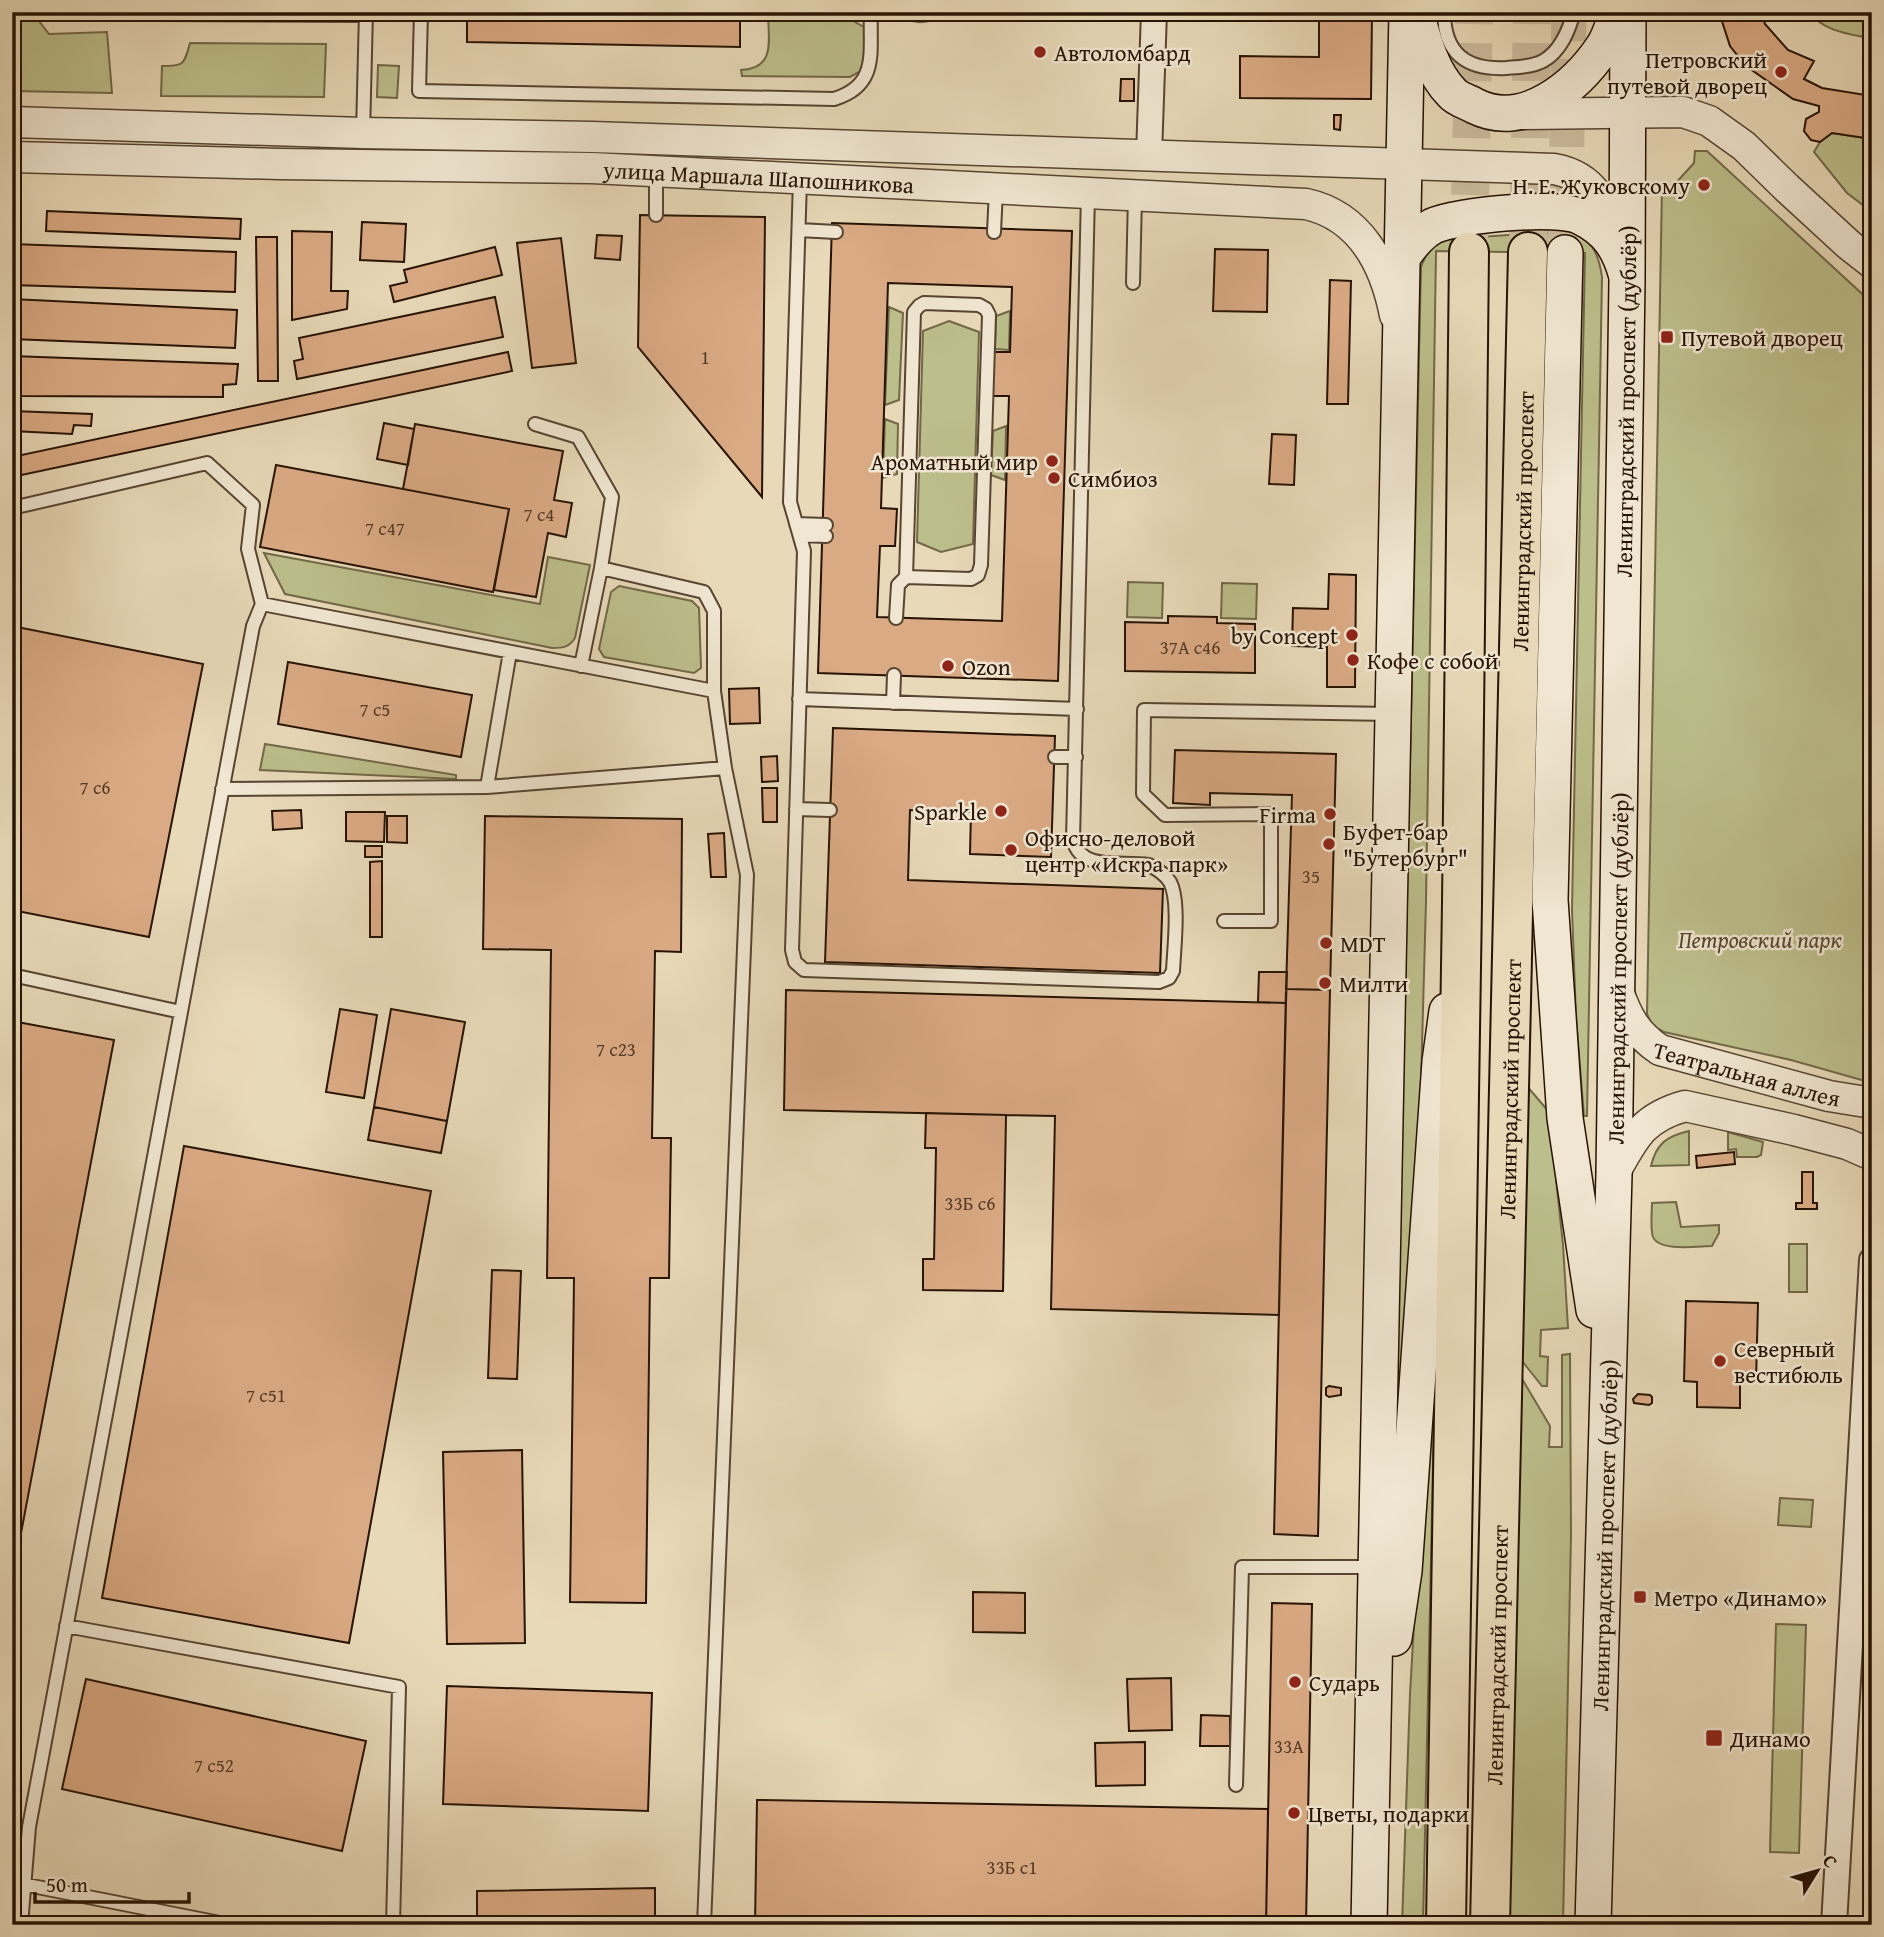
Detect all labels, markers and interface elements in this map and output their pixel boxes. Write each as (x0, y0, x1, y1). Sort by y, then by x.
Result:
place label: Автоломбард (1054, 36, 1191, 69)
place label: Петровский путевой дворец (1607, 43, 1767, 102)
marker: Автоломбард (1032, 44, 1048, 60)
marker: Петровский путевой дворец (1773, 64, 1789, 80)
street label: улица Маршала Шапошникова (601, 152, 915, 201)
place label: Н. Е. Жуковскому (1513, 169, 1690, 202)
marker: Н. Е. Жуковскому (1696, 177, 1712, 193)
street label: Ленинградский проспект (дублёр) (1606, 225, 1644, 578)
place label: Путевой дворец (1681, 321, 1843, 354)
marker: Путевой дворец (1659, 329, 1675, 345)
house number: 1 (700, 343, 710, 371)
street label: Ленинградский проспект (1502, 391, 1541, 652)
place label: Ароматный мир (871, 445, 1038, 478)
marker: Ароматный мир (1044, 453, 1060, 469)
place label: Симбиоз (1068, 462, 1158, 495)
marker: Симбиоз (1046, 470, 1062, 486)
house number: 7 с4 (524, 500, 554, 528)
house number: 7 с47 (365, 514, 405, 542)
place label: by Concept (1231, 619, 1338, 652)
marker: by Concept (1344, 627, 1360, 643)
house number: 37А с46 (1160, 633, 1220, 661)
place label: Кофе с собой (1367, 644, 1499, 677)
place label: Ozon (962, 650, 1011, 683)
marker: Кофе с собой (1345, 652, 1361, 668)
marker: Ozon (940, 658, 956, 674)
house number: 7 с5 (360, 695, 390, 723)
house number: 7 с6 (80, 773, 110, 801)
street label: Ленинградский проспект (дублёр) (1598, 792, 1636, 1145)
place label: Sparkle (914, 795, 987, 828)
place label: Firma (1259, 798, 1316, 831)
marker: Sparkle (993, 803, 1009, 819)
marker: Firma (1322, 806, 1338, 822)
place label: Буфет-бар "Бутербург" (1343, 815, 1468, 874)
place label: Офисно-деловой центр «Искра парк» (1025, 821, 1228, 880)
marker: Буфет-бар "Бутербург" (1321, 836, 1337, 852)
marker: Офисно-деловой центр «Искра парк» (1003, 842, 1019, 858)
house number: 35 (1302, 862, 1320, 890)
park label: Петровский парк (1678, 923, 1842, 956)
place label: MDT (1340, 927, 1386, 960)
marker: MDT (1318, 935, 1334, 951)
street label: Ленинградский проспект (1490, 959, 1528, 1220)
place label: Милти (1339, 967, 1409, 1000)
marker: Милти (1317, 975, 1333, 991)
street label: Театральная аллея (1650, 1032, 1843, 1114)
house number: 7 с23 (596, 1035, 636, 1063)
house number: 33Б с6 (945, 1189, 995, 1217)
place label: Cеверный вестибюль (1734, 1332, 1843, 1391)
marker: Cеверный вестибюль (1712, 1353, 1728, 1369)
street label: Ленинградский проспект (дублёр) (1582, 1359, 1625, 1712)
house number: 7 с51 (246, 1381, 286, 1409)
street label: Ленинградский проспект (1477, 1525, 1516, 1786)
place label: Метро «Динамо» (1654, 1581, 1827, 1614)
marker: Метро «Динамо» (1632, 1589, 1648, 1605)
place label: Сударь (1309, 1666, 1380, 1699)
marker: Сударь (1287, 1674, 1303, 1690)
place label: Динамо (1729, 1722, 1811, 1755)
marker: Динамо (1704, 1728, 1724, 1748)
house number: 33А (1274, 1732, 1304, 1760)
house number: 7 с52 (194, 1751, 234, 1779)
place label: Цветы, подарки (1308, 1797, 1469, 1830)
marker: Цветы, подарки (1286, 1805, 1302, 1821)
north arrow (1783, 1836, 1853, 1906)
text: С (1816, 1848, 1845, 1874)
house number: 33Б с1 (987, 1853, 1037, 1881)
scale bar (35, 1860, 189, 1904)
text: 50 m (46, 1869, 88, 1900)

